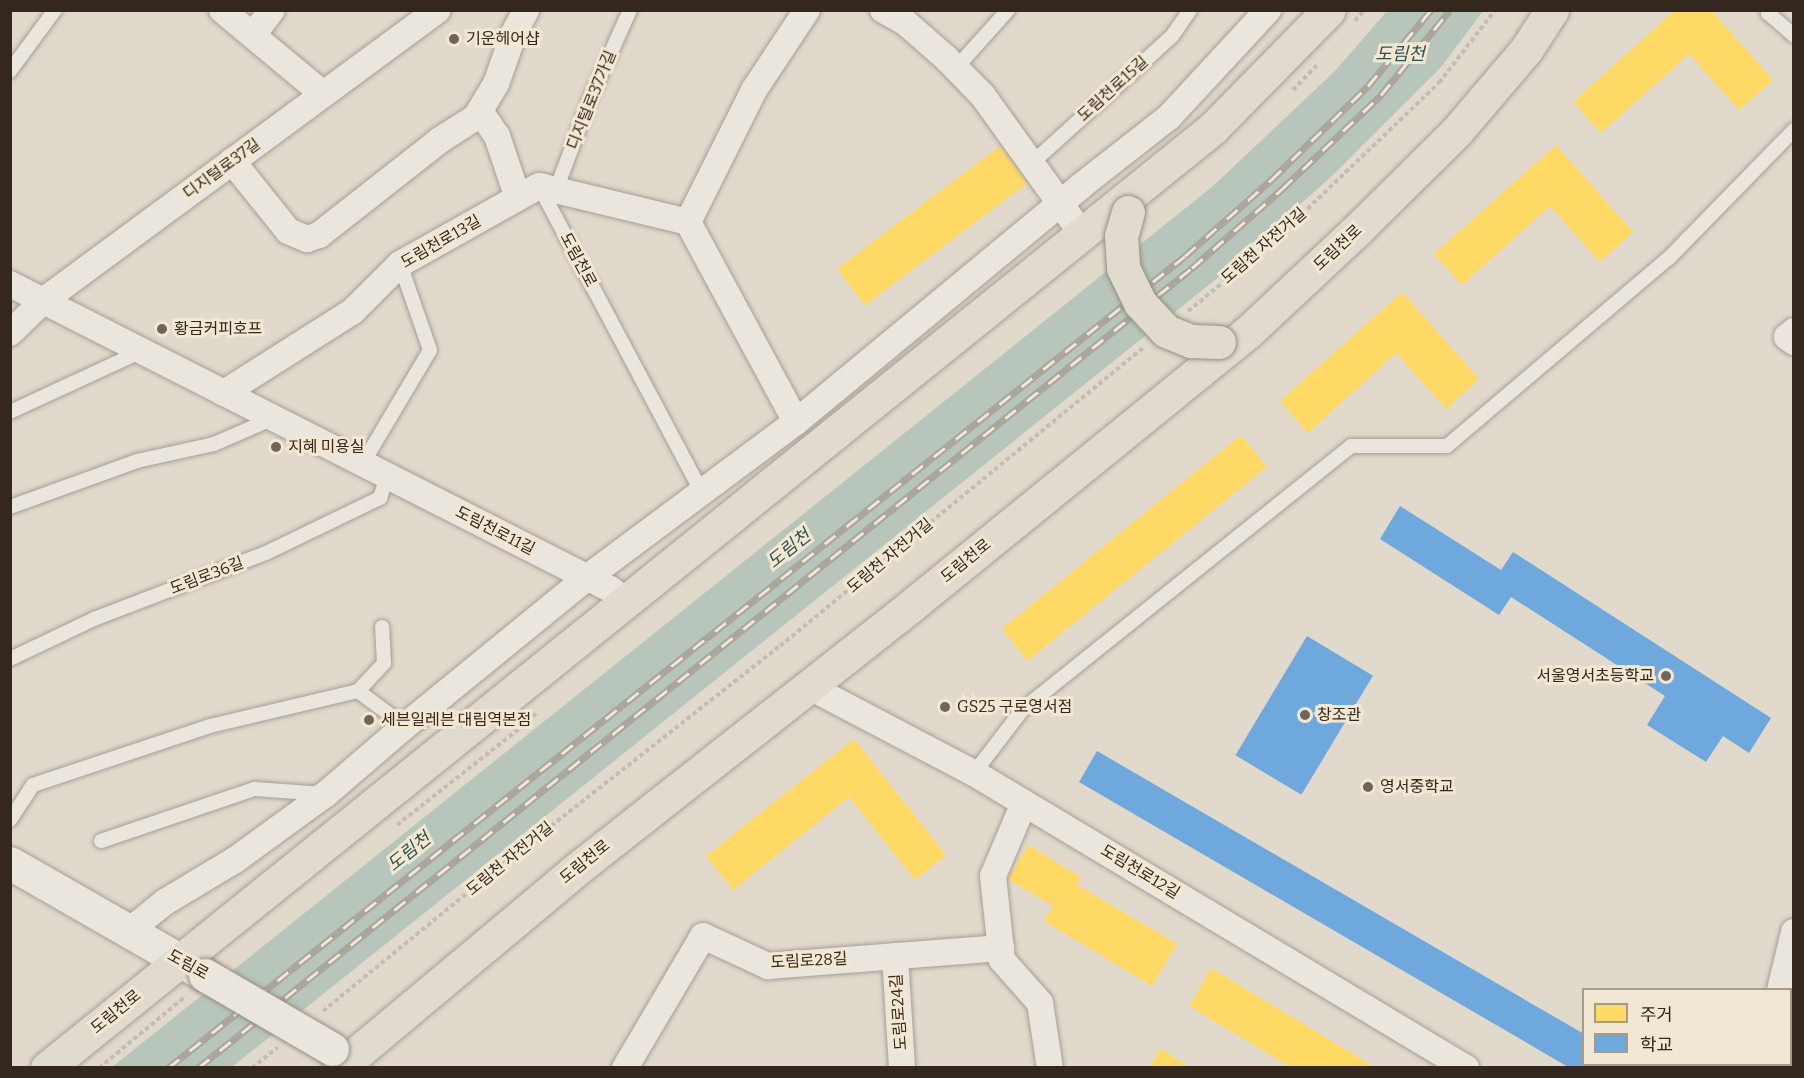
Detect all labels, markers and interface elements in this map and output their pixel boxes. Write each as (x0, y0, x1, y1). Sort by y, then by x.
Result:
place label: 기운헤어샵 (466, 29, 540, 49)
marker: 기운헤어샵 (447, 32, 461, 46)
water label: 도림천 (1375, 43, 1425, 65)
street label: 디지털로37가길 (563, 48, 621, 152)
street label: 도림천로15길 (1074, 52, 1152, 126)
street label: 디지털로37길 (180, 135, 264, 203)
street label: 도림천 자전거길 (1218, 204, 1310, 288)
street label: 도림천로13길 (398, 211, 484, 273)
street label: 도림천로 (1310, 221, 1366, 275)
street label: 도림천로 (556, 229, 600, 291)
place label: 황금커피호프 (174, 319, 262, 339)
marker: 황금커피호프 (155, 322, 169, 336)
place label: 지혜 미용실 (288, 437, 365, 457)
marker: 지혜 미용실 (269, 440, 283, 454)
street label: 도림천로11길 (452, 503, 538, 559)
street label: 도림천 자전거길 (843, 515, 937, 597)
water label: 도림천 (763, 525, 815, 573)
street label: 도림천로 (937, 535, 995, 587)
street label: 도림로36길 (167, 553, 247, 599)
place label: 서울영서초등학교 (1536, 666, 1654, 686)
marker: 서울영서초등학교 (1659, 669, 1673, 683)
place label: GS25 구로영서점 (957, 697, 1072, 717)
marker: GS25 구로영서점 (938, 700, 952, 714)
place label: 창조관 (1317, 705, 1361, 725)
marker: 창조관 (1298, 708, 1312, 722)
place label: 세븐일레븐 대림역본점 (381, 710, 531, 730)
marker: 세븐일레븐 대림역본점 (362, 713, 376, 727)
place label: 영서중학교 (1380, 777, 1454, 797)
marker: 영서중학교 (1361, 780, 1375, 794)
street label: 도림천 자전거길 (463, 818, 557, 900)
water label: 도림천 (383, 828, 435, 876)
street label: 도림천로 (556, 836, 614, 888)
street label: 도림천로12길 (1097, 841, 1183, 903)
street label: 도림로 (164, 946, 212, 984)
street label: 도림로28길 (770, 949, 848, 973)
street label: 도림로24길 (887, 973, 911, 1051)
street label: 도림천로 (87, 986, 145, 1038)
legend (1582, 988, 1792, 1066)
text: 주거 (1640, 1004, 1673, 1026)
text: 학교 (1640, 1034, 1673, 1056)

